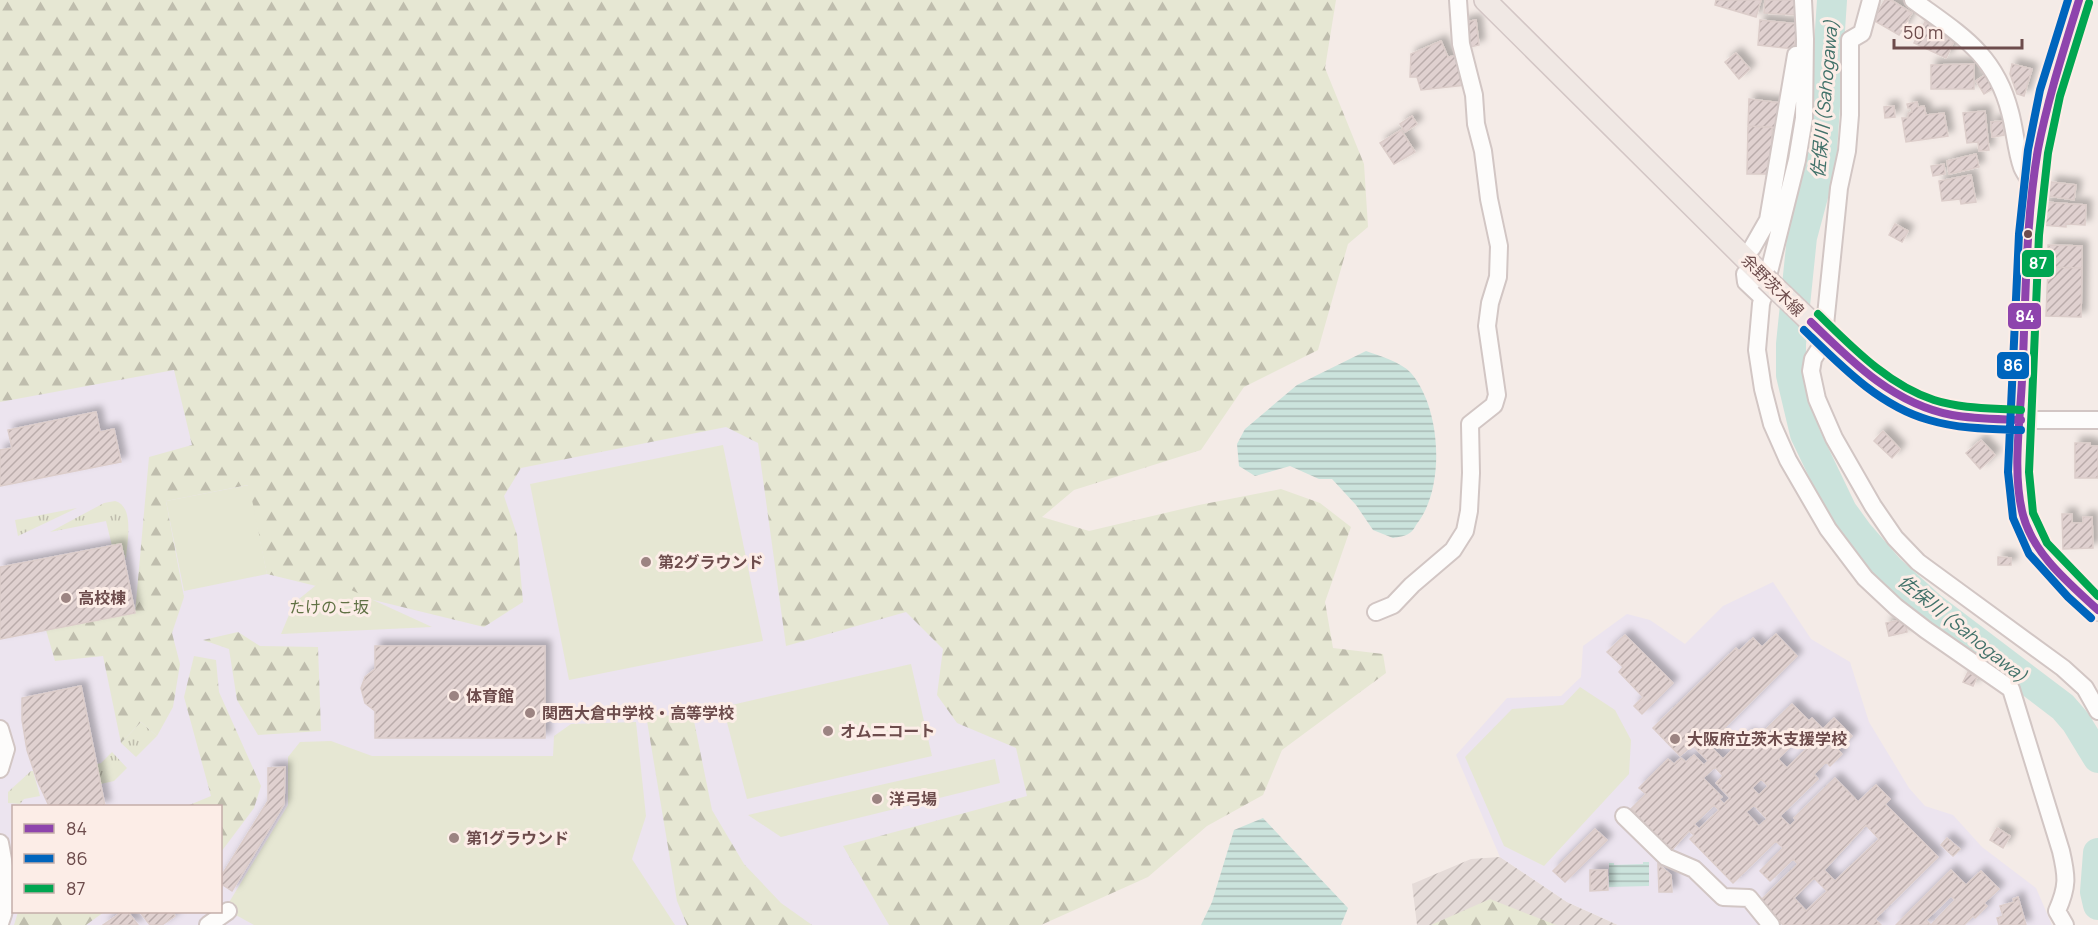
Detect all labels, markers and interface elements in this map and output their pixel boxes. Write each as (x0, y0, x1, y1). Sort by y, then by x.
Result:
scale bar (1894, 12, 2022, 50)
water label: 佐保川 (Sahogawa) (1805, 18, 1843, 179)
text: 50 m (1903, 20, 1943, 44)
unlabelled marker (2022, 228, 2034, 240)
street label: 余野茨木線 (1737, 249, 1809, 321)
line badge: 87 (2021, 249, 2055, 278)
text: 87 (2029, 252, 2047, 274)
line badge: 84 (2007, 302, 2042, 330)
text: 84 (2015, 305, 2035, 327)
line badge: 86 (1996, 351, 2030, 380)
text: 86 (2003, 354, 2023, 376)
place label: 第2グラウンド (658, 551, 764, 573)
marker: 第2グラウンド (639, 555, 653, 569)
water label: 佐保川 (Sahogawa) (1894, 569, 2033, 688)
place label: 高校棟 (78, 587, 126, 609)
marker: 高校棟 (59, 591, 73, 605)
park label: たけのこ坂 (289, 596, 369, 618)
place label: 体育館 (466, 685, 514, 707)
marker: 体育館 (447, 689, 461, 703)
place label: 関西大倉中学校・高等学校 (542, 702, 734, 724)
marker: 関西大倉中学校・高等学校 (523, 706, 537, 720)
place label: オムニコート (840, 720, 936, 742)
marker: オムニコート (821, 724, 835, 738)
place label: 大阪府立茨木支援学校 (1687, 728, 1847, 750)
marker: 大阪府立茨木支援学校 (1668, 732, 1682, 746)
place label: 洋弓場 (889, 788, 937, 810)
marker: 洋弓場 (870, 792, 884, 806)
legend (12, 805, 222, 913)
text: 84 (66, 816, 87, 840)
place label: 第1グラウンド (466, 827, 569, 849)
marker: 第1グラウンド (447, 831, 461, 845)
text: 86 (66, 846, 88, 870)
text: 87 (66, 876, 86, 900)

